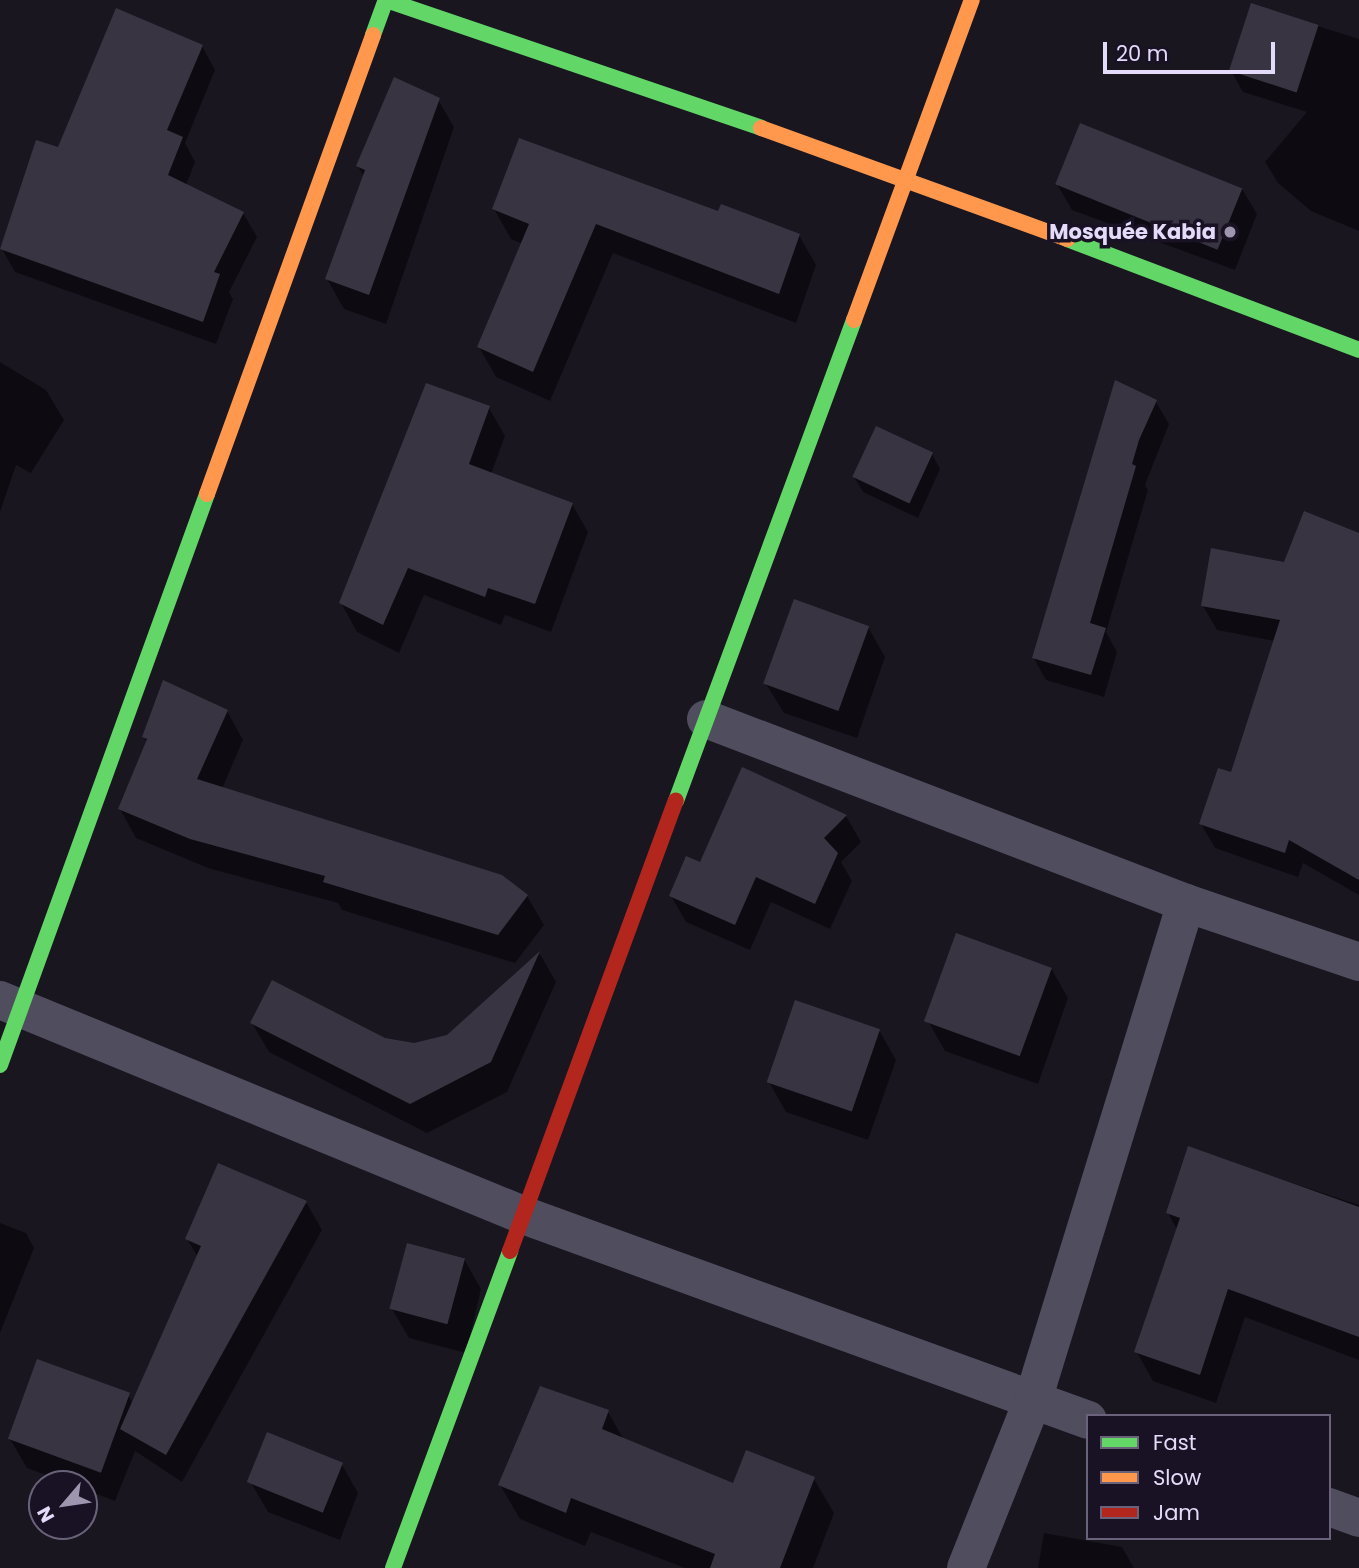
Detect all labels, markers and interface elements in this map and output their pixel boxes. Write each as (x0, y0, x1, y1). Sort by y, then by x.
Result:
scale bar (1107, 28, 1278, 72)
text: 20 m (1116, 39, 1169, 68)
place label: Mosquée Kabia (1049, 219, 1216, 245)
marker: Mosquée Kabia (1222, 224, 1238, 240)
legend (1086, 1414, 1331, 1540)
text: Fast (1153, 1428, 1196, 1457)
text: Slow (1153, 1463, 1201, 1492)
north arrow (28, 1470, 98, 1540)
text: Jam (1153, 1498, 1200, 1527)
text: N (31, 1502, 61, 1527)

